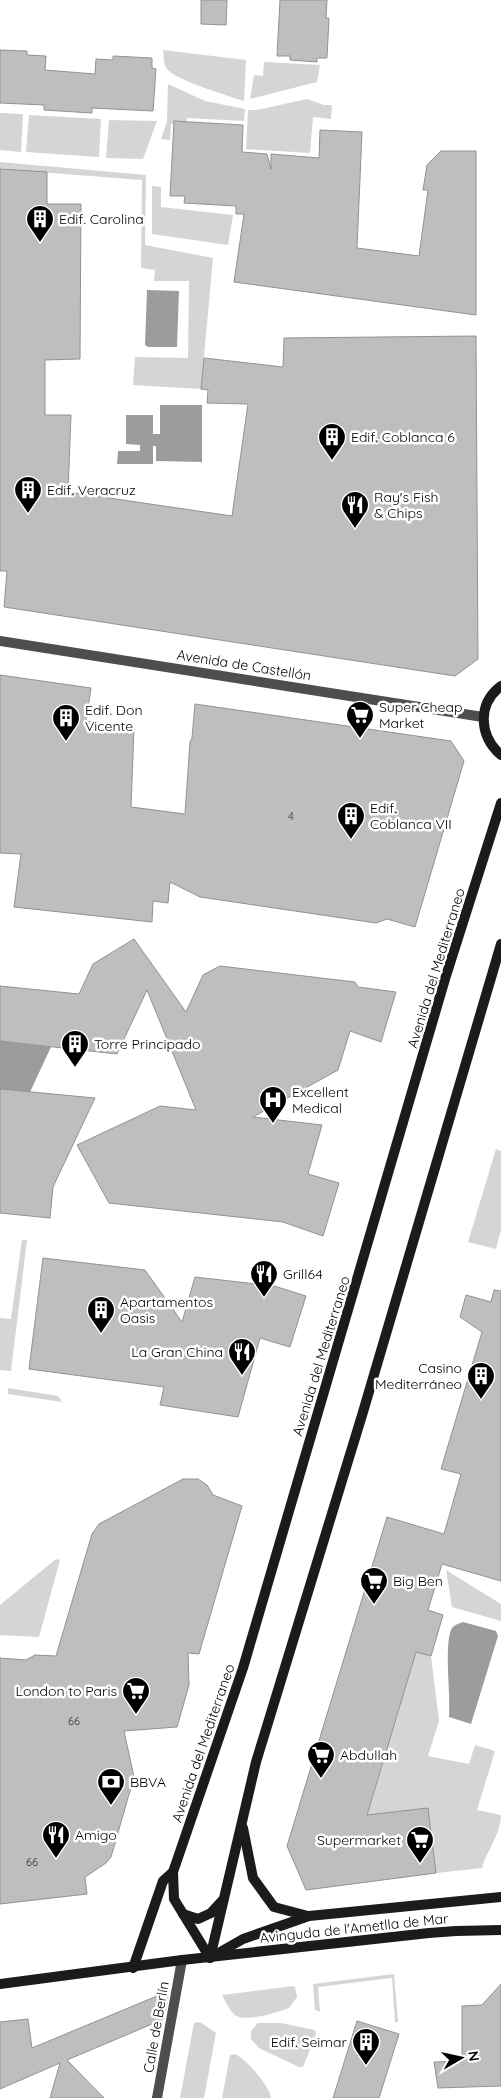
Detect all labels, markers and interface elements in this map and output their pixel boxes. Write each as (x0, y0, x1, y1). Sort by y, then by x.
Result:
building icon: Edif. Carolina (25, 204, 55, 243)
place label: Edif. Carolina (59, 210, 144, 228)
building icon: Edif. Coblanca 6 (317, 422, 347, 461)
place label: Edif. Coblanca 6 (351, 428, 455, 446)
building icon: Edif. Veracruz (13, 475, 43, 514)
place label: Edif. Veracruz (47, 481, 136, 499)
place label: Ray's Fish & Chips (374, 488, 438, 522)
restaurant icon: Ray's Fish & Chips (340, 490, 370, 529)
street label: Avenida de Castellón (176, 645, 312, 685)
place label: Super Cheap Market (379, 698, 462, 732)
supermarket icon: Super Cheap Market (345, 700, 375, 739)
place label: Edif. Don Vicente (85, 701, 142, 735)
building icon: Edif. Don Vicente (51, 703, 81, 742)
place label: Edif. Coblanca VII (370, 799, 452, 833)
building icon: Edif. Coblanca VII (336, 801, 366, 840)
house number: 4 (288, 809, 294, 823)
street label: Avenida del Mediterraneo (403, 886, 469, 1050)
building icon: Torre Principado (60, 1029, 90, 1068)
place label: Torre Principado (94, 1035, 200, 1053)
place label: Excellent Medical (292, 1083, 349, 1117)
hospital icon: Excellent Medical (258, 1085, 288, 1124)
restaurant icon: Grill64 (249, 1259, 279, 1298)
place label: Grill64 (283, 1265, 323, 1283)
street label: Avenida del Mediterraneo (288, 1274, 354, 1438)
place label: Apartamentos Oasis (120, 1293, 213, 1327)
building icon: Apartamentos Oasis (86, 1295, 116, 1334)
restaurant icon: La Gran China (227, 1337, 257, 1376)
place label: La Gran China (131, 1343, 223, 1361)
place label: Casino Mediterráneo (375, 1359, 462, 1393)
building icon: Casino Mediterráneo (466, 1361, 496, 1400)
supermarket icon: Big Ben (359, 1566, 389, 1605)
place label: Big Ben (393, 1572, 443, 1590)
street label: Avenida del Mediterraneo (167, 1661, 239, 1825)
supermarket icon: London to Paris (121, 1676, 151, 1715)
place label: London to Paris (15, 1682, 117, 1700)
house number: 66 (68, 1714, 80, 1728)
supermarket icon: Abdullah (306, 1740, 336, 1779)
place label: Abdullah (340, 1746, 397, 1764)
bank icon: BBVA (96, 1767, 126, 1806)
place label: BBVA (130, 1773, 166, 1791)
restaurant icon: Amigo (41, 1820, 71, 1859)
supermarket icon: Supermarket (405, 1825, 435, 1864)
place label: Amigo (75, 1826, 117, 1844)
place label: Supermarket (317, 1831, 401, 1849)
house number: 66 (26, 1855, 38, 1869)
street label: Avinguda de l'Ametlla de Mar (259, 1909, 450, 1947)
street label: Calle de Berlín (139, 1980, 173, 2074)
building icon: Edif. Seimar (351, 2027, 381, 2066)
place label: Edif. Seimar (271, 2033, 348, 2051)
north arrow (436, 2033, 486, 2083)
text: N (464, 2049, 484, 2062)

